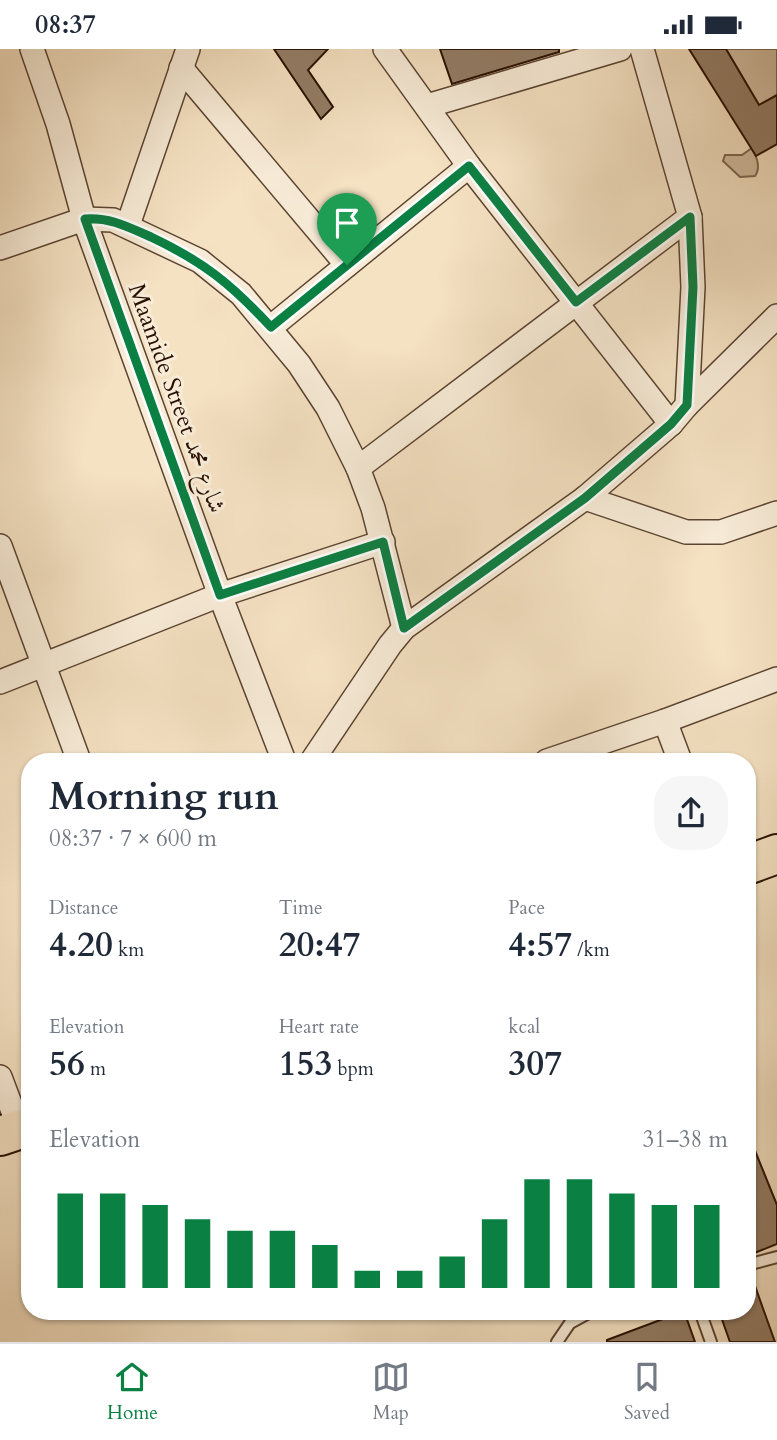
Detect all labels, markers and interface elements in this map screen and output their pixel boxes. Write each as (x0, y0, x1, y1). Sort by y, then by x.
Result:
text: 08:37 (35, 7, 96, 42)
pin (317, 193, 377, 265)
icon: arrive (328, 204, 366, 242)
street label: Maamide Street شارع محمد (117, 279, 233, 518)
text: Morning run (49, 771, 279, 823)
button: share (654, 776, 728, 850)
text: 08:37 · 7 × 600 m (49, 823, 217, 854)
text: Distance (49, 895, 118, 921)
text: Time (279, 895, 323, 921)
text: Pace (508, 895, 545, 921)
text: 4.20 (49, 921, 113, 969)
text: 20:47 (279, 921, 361, 969)
text: 4:57 (508, 921, 572, 969)
text: km (113, 937, 144, 963)
text: /km (572, 937, 610, 963)
text: Elevation (49, 1014, 124, 1040)
text: Heart rate (279, 1014, 359, 1040)
text: kcal (508, 1014, 540, 1040)
text: 56 (49, 1040, 85, 1088)
text: 153 (279, 1040, 332, 1088)
text: 307 (508, 1040, 562, 1088)
text: m (85, 1056, 106, 1082)
text: bpm (332, 1056, 374, 1082)
text: Elevation (49, 1124, 140, 1155)
text: 31–38 m (643, 1124, 728, 1155)
tab: Home (107, 1358, 158, 1426)
tab: Map (372, 1358, 410, 1426)
tab: Saved (624, 1358, 670, 1426)

